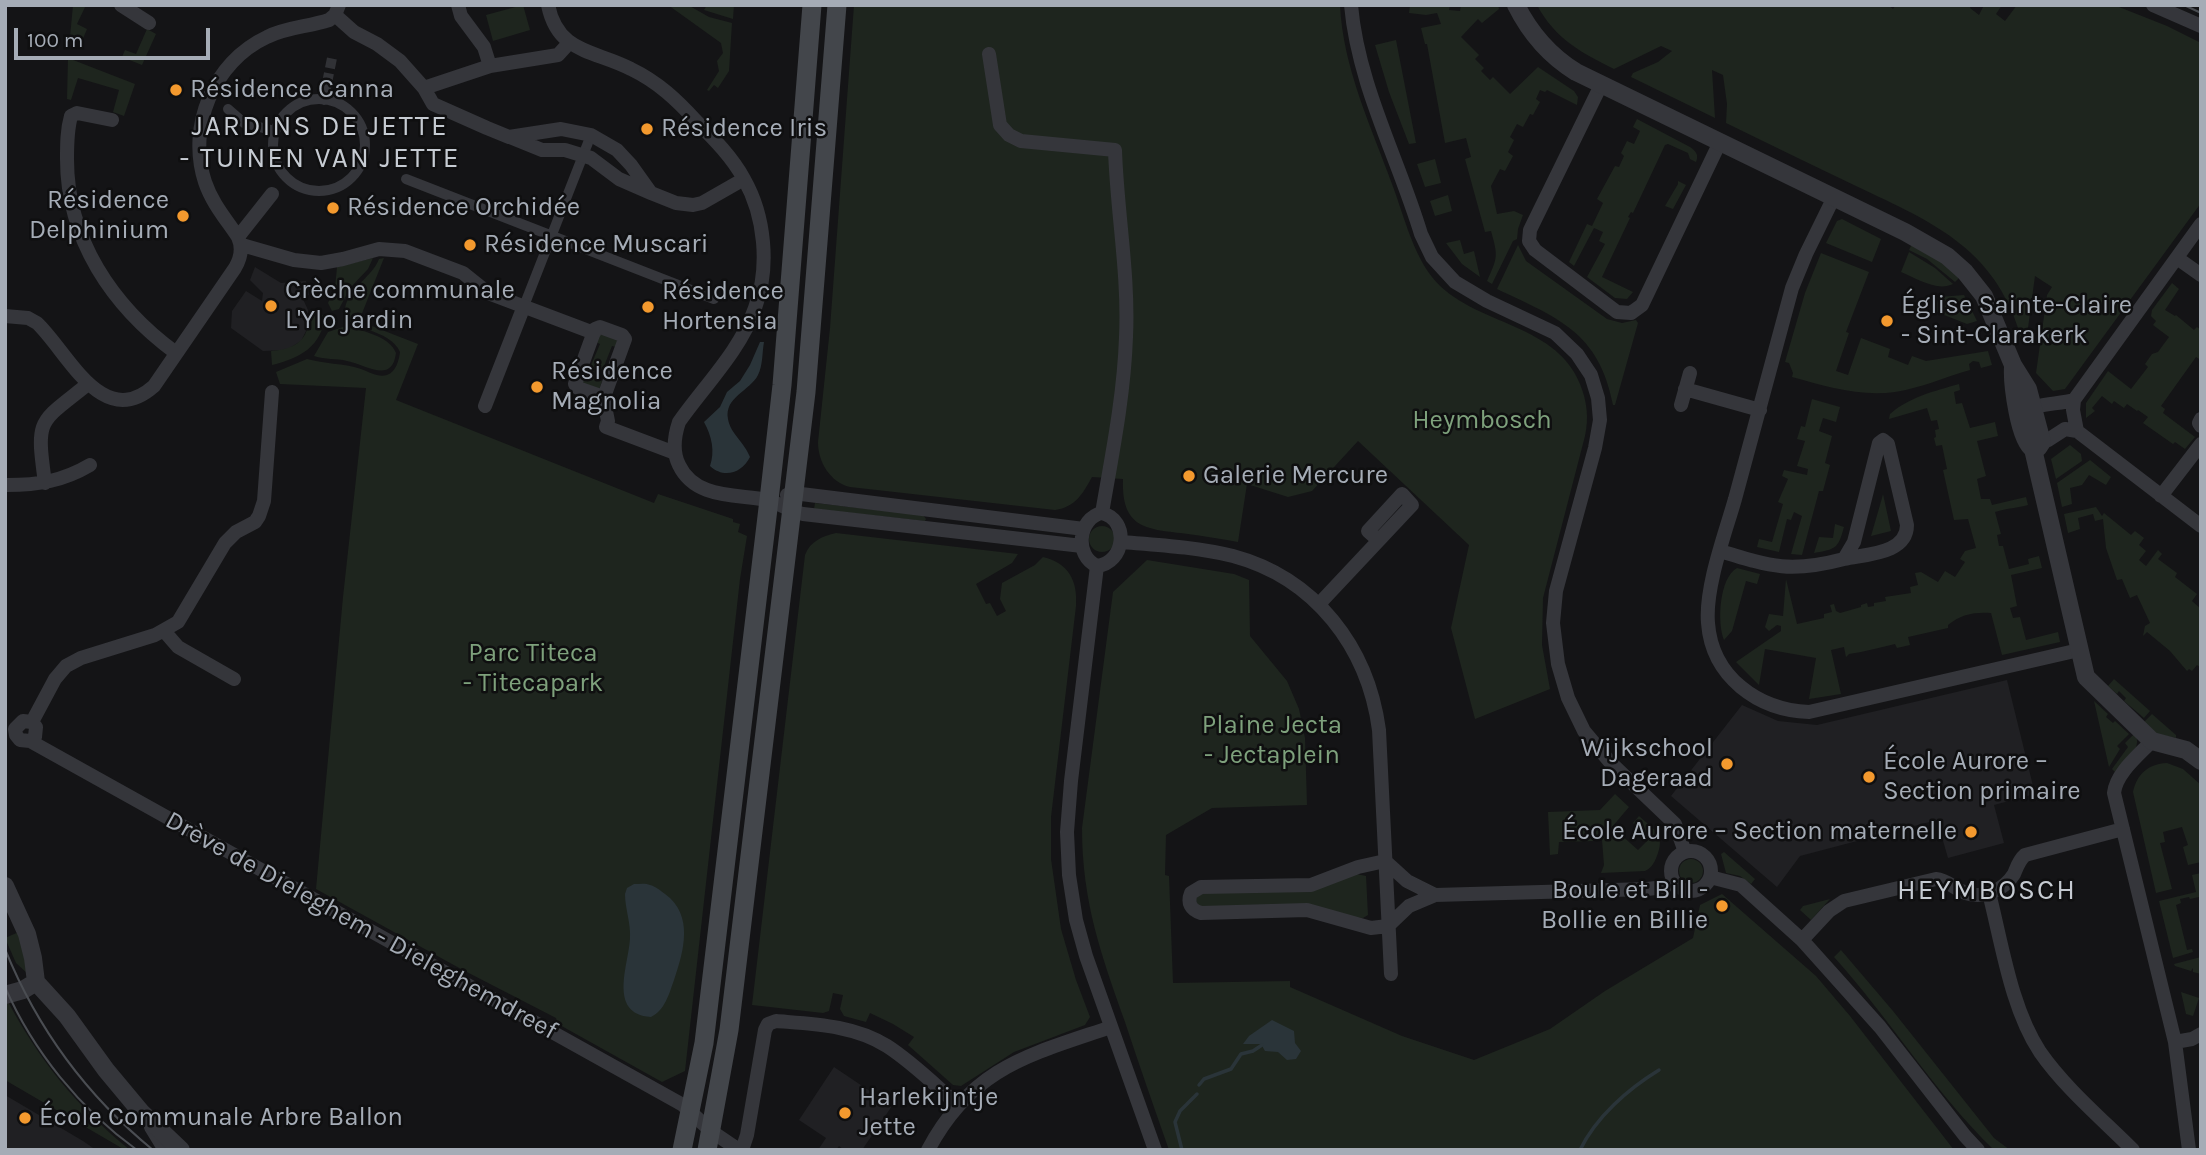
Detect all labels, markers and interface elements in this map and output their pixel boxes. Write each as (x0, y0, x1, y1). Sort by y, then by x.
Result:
scale bar (18, 14, 214, 58)
text: 100 m (27, 28, 84, 52)
place label: Résidence Canna (190, 74, 394, 106)
marker: Résidence Canna (168, 82, 184, 98)
district label: JARDINS DE JETTE - TUINEN VAN JETTE (182, 110, 458, 176)
place label: Résidence Iris (661, 113, 827, 145)
marker: Résidence Iris (639, 121, 655, 137)
place label: Résidence Delphinium (29, 185, 169, 246)
place label: Résidence Orchidée (347, 192, 580, 224)
marker: Résidence Orchidée (325, 200, 341, 216)
marker: Résidence Delphinium (175, 208, 191, 224)
place label: Résidence Muscari (484, 229, 708, 261)
marker: Résidence Muscari (462, 237, 478, 253)
place label: Crèche communale L'Ylo jardin (285, 275, 515, 336)
place label: Résidence Hortensia (662, 276, 784, 338)
place label: Église Sainte-Claire - Sint-Clarakerk (1901, 290, 2132, 352)
marker: Crèche communale L'Ylo jardin (263, 298, 279, 314)
marker: Résidence Hortensia (640, 299, 656, 315)
marker: Église Sainte-Claire - Sint-Clarakerk (1879, 313, 1895, 329)
place label: Résidence Magnolia (551, 356, 673, 418)
marker: Résidence Magnolia (529, 379, 545, 395)
park label: Heymbosch (1412, 405, 1552, 437)
place label: Galerie Mercure (1203, 460, 1388, 492)
marker: Galerie Mercure (1181, 468, 1197, 484)
park label: Parc Titeca - Titecapark (463, 638, 603, 700)
park label: Plaine Jecta - Jectaplein (1202, 710, 1342, 772)
place label: Wijkschool Dageraad (1581, 733, 1713, 794)
place label: École Aurore – Section primaire (1883, 746, 2081, 808)
marker: Wijkschool Dageraad (1719, 756, 1735, 772)
marker: École Aurore – Section primaire (1861, 769, 1877, 785)
street label: Drève de Dieleghem - Dieleghemdreef (160, 805, 562, 1047)
place label: École Aurore – Section maternelle (1562, 816, 1957, 848)
marker: École Aurore – Section maternelle (1963, 824, 1979, 840)
district label: HEYMBOSCH (1898, 874, 2076, 908)
place label: Boule et Bill - Bollie en Billie (1541, 875, 1708, 936)
marker: Boule et Bill - Bollie en Billie (1714, 898, 1730, 914)
place label: Harlekijntje Jette (859, 1082, 998, 1144)
place label: École Communale Arbre Ballon (39, 1102, 403, 1134)
marker: Harlekijntje Jette (837, 1105, 853, 1121)
marker: École Communale Arbre Ballon (17, 1110, 33, 1126)

